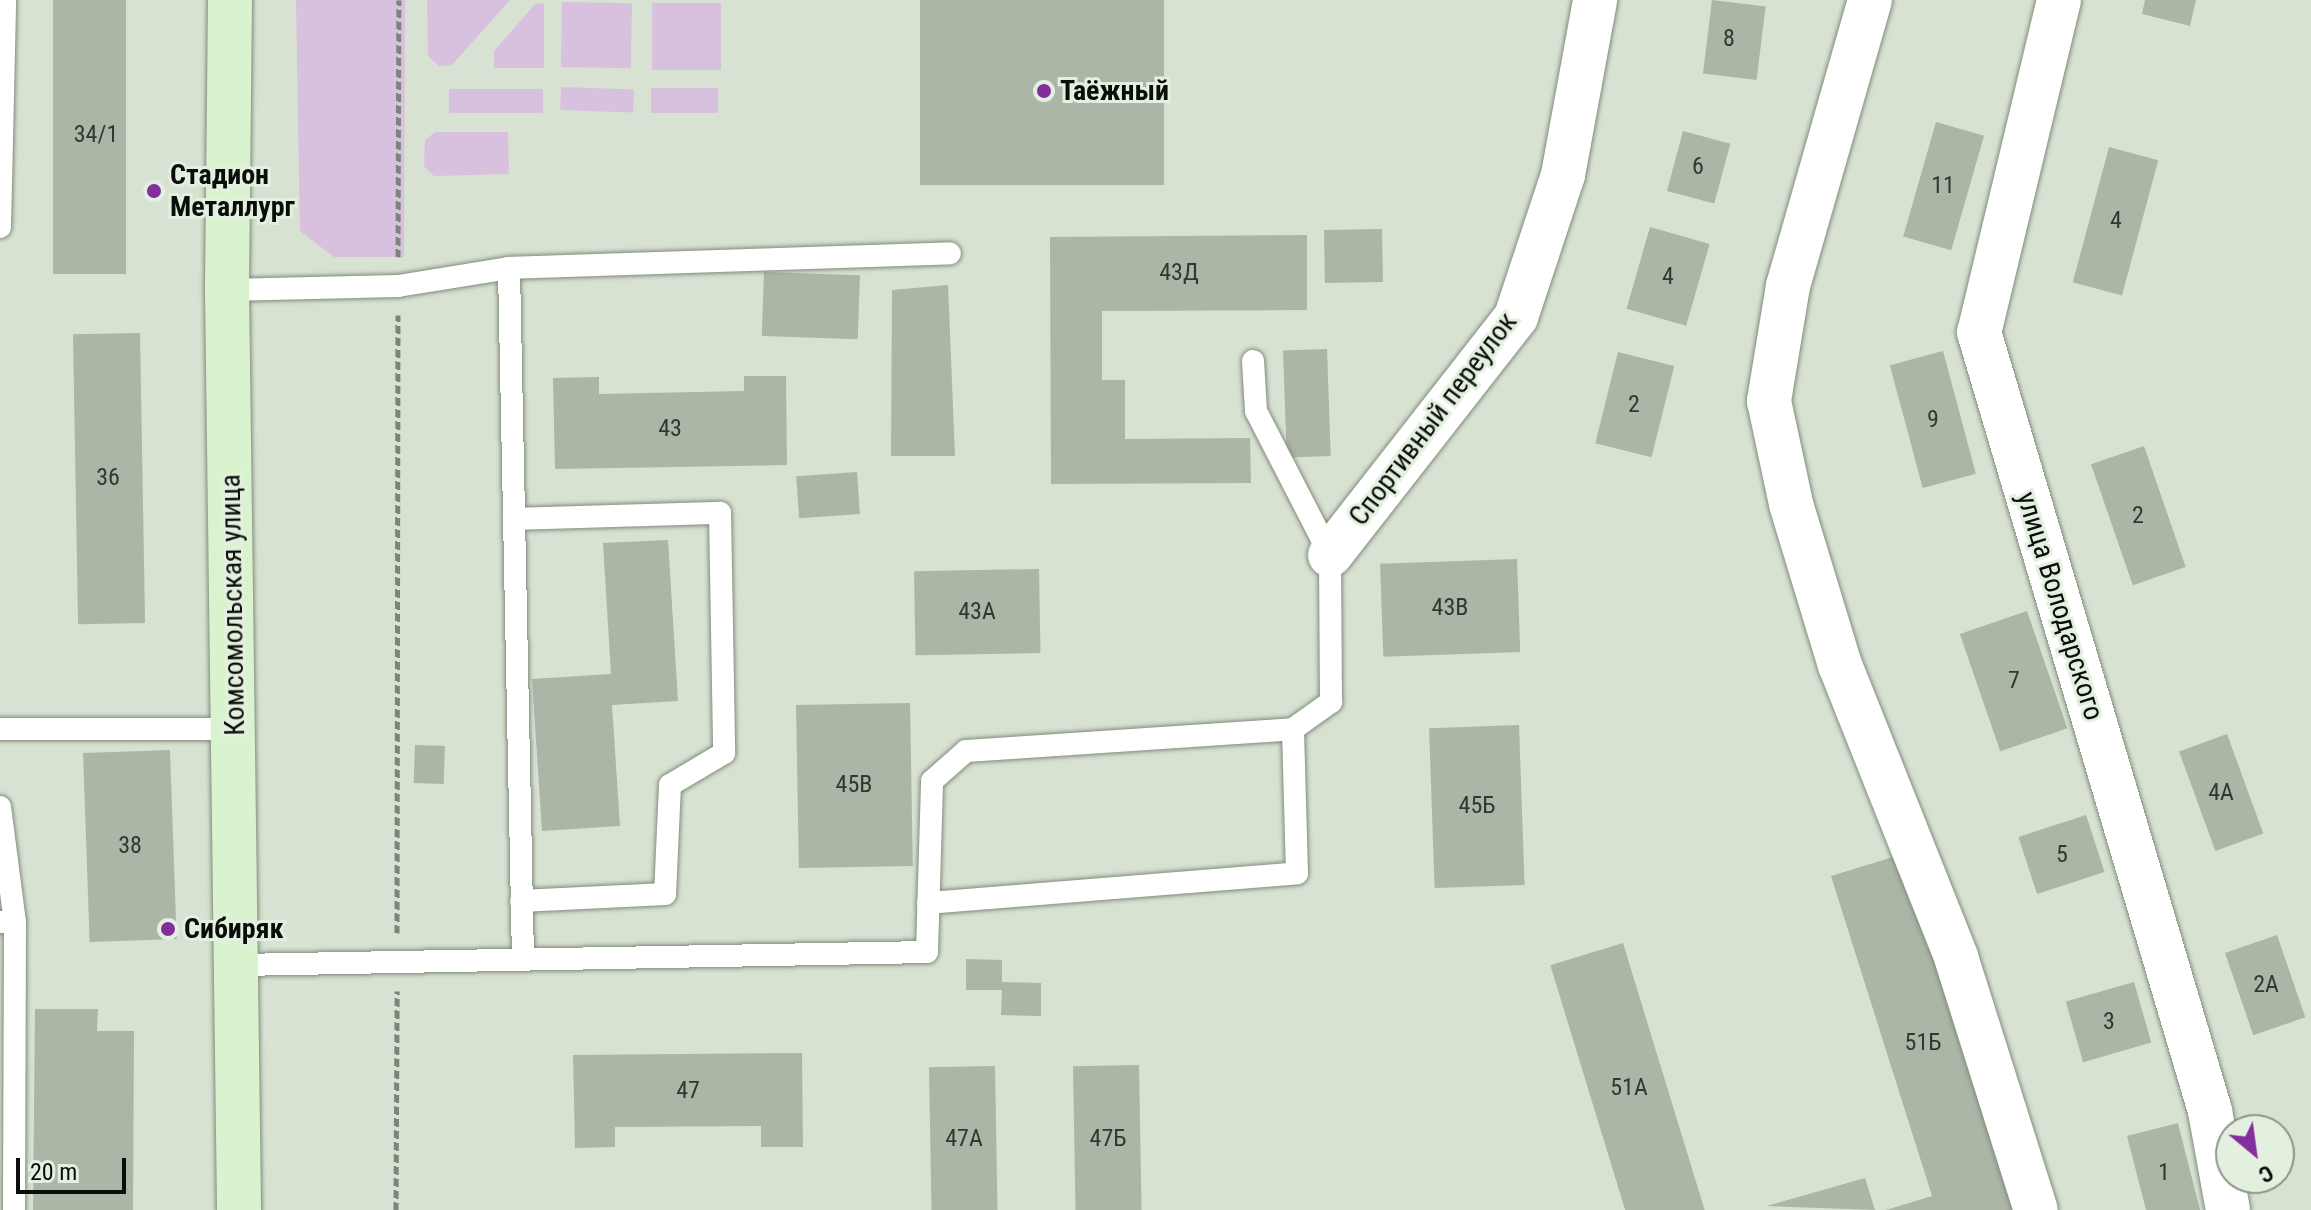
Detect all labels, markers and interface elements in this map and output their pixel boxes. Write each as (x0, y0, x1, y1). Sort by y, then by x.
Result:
house number: 8 (1723, 25, 1735, 53)
place label: Таёжный (1060, 74, 1169, 108)
marker: Таёжный (1035, 82, 1053, 100)
house number: 34/1 (74, 121, 118, 149)
house number: 6 (1692, 153, 1704, 181)
place label: Стадион Металлург (170, 158, 295, 224)
house number: 11 (1931, 172, 1955, 200)
marker: Стадион Металлург (145, 182, 163, 200)
house number: 4 (2110, 207, 2122, 235)
house number: 43Д (1159, 259, 1199, 287)
house number: 4 (1662, 263, 1674, 291)
street label: Спортивный переулок (1342, 306, 1524, 532)
house number: 2 (1628, 391, 1640, 419)
house number: 9 (1927, 406, 1939, 434)
house number: 43 (658, 415, 682, 443)
house number: 36 (96, 464, 120, 492)
street label: Комсомольская улица (214, 474, 252, 736)
street label: улица Володарского (2009, 488, 2111, 724)
house number: 2 (2132, 502, 2144, 530)
house number: 43В (1432, 594, 1468, 622)
house number: 43А (958, 598, 996, 626)
house number: 7 (2008, 667, 2020, 695)
house number: 45В (836, 771, 872, 799)
house number: 4А (2208, 779, 2234, 807)
house number: 45Б (1459, 792, 1495, 820)
house number: 38 (118, 832, 142, 860)
house number: 5 (2056, 841, 2068, 869)
place label: Сибиряк (184, 912, 284, 946)
marker: Сибиряк (159, 920, 177, 938)
house number: 2А (2253, 971, 2279, 999)
house number: 3 (2103, 1008, 2115, 1036)
house number: 51Б (1905, 1029, 1941, 1057)
house number: 51А (1610, 1074, 1648, 1102)
house number: 47 (676, 1077, 700, 1105)
north arrow (2215, 1114, 2295, 1194)
house number: 47А (945, 1125, 983, 1153)
house number: 47Б (1090, 1125, 1126, 1153)
scale bar (20, 1142, 130, 1192)
text: 20 m (30, 1158, 77, 1186)
house number: 1 (2158, 1159, 2170, 1187)
text: С (2254, 1160, 2277, 1188)

